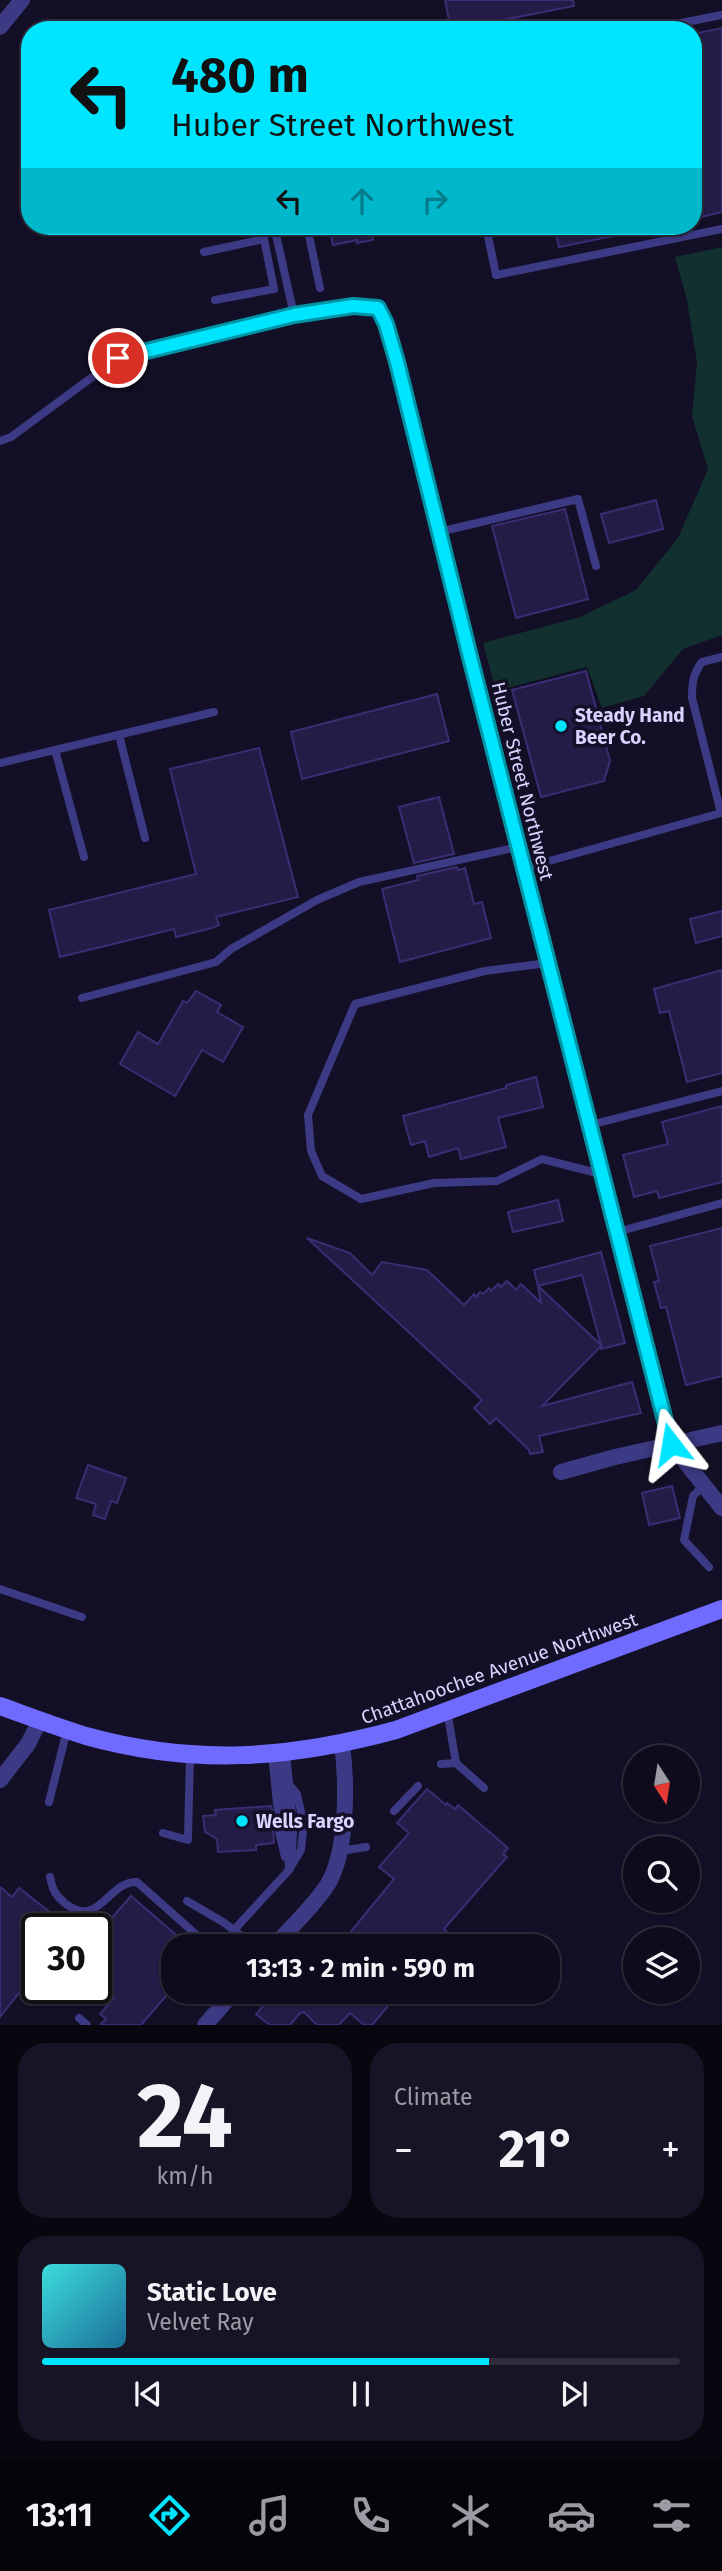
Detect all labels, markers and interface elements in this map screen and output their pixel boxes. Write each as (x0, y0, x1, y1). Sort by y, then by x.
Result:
text: 480 m (171, 46, 309, 105)
icon: left (56, 49, 147, 140)
text: Huber Street Northwest (171, 106, 514, 144)
icon: left (270, 182, 308, 220)
icon: ahead (343, 182, 381, 220)
icon: right (416, 182, 454, 220)
pin (88, 328, 148, 388)
icon: arrive (99, 339, 137, 377)
street label: Huber Street Northwest (487, 680, 558, 883)
place label: Steady Hand Beer Co. (575, 704, 685, 749)
marker: Steady Hand Beer Co. (553, 718, 569, 734)
position arrow (634, 1407, 708, 1481)
street label: Chattahoochee Avenue Northwest (358, 1608, 641, 1729)
north arrow (623, 1745, 700, 1822)
map controls (623, 1745, 700, 2004)
place label: Wells Fargo (256, 1810, 354, 1833)
marker: Wells Fargo (234, 1813, 250, 1829)
button: search (623, 1836, 700, 1913)
speed limit sign: 30 (21, 1913, 112, 2004)
button: layers (623, 1927, 700, 2004)
text: 13:13 · 2 min · 590 m (246, 1953, 475, 1984)
text: 24 (137, 2062, 233, 2171)
text: Climate (394, 2083, 473, 2111)
text: 21° (499, 2118, 576, 2181)
text: − (394, 2127, 413, 2173)
text: + (661, 2127, 680, 2173)
text: km/h (157, 2162, 213, 2190)
text: Static Love (147, 2277, 277, 2308)
text: Velvet Ray (147, 2308, 254, 2336)
icon: previous (129, 2375, 167, 2413)
icon: pause (342, 2375, 380, 2413)
icon: next (555, 2375, 593, 2413)
icon: directions (145, 2491, 194, 2540)
icon: music (245, 2491, 294, 2540)
icon: phone (346, 2491, 395, 2540)
icon: climate (446, 2491, 495, 2540)
icon: car (547, 2491, 596, 2540)
icon: filters (647, 2491, 696, 2540)
text: 13:11 (26, 2496, 93, 2534)

